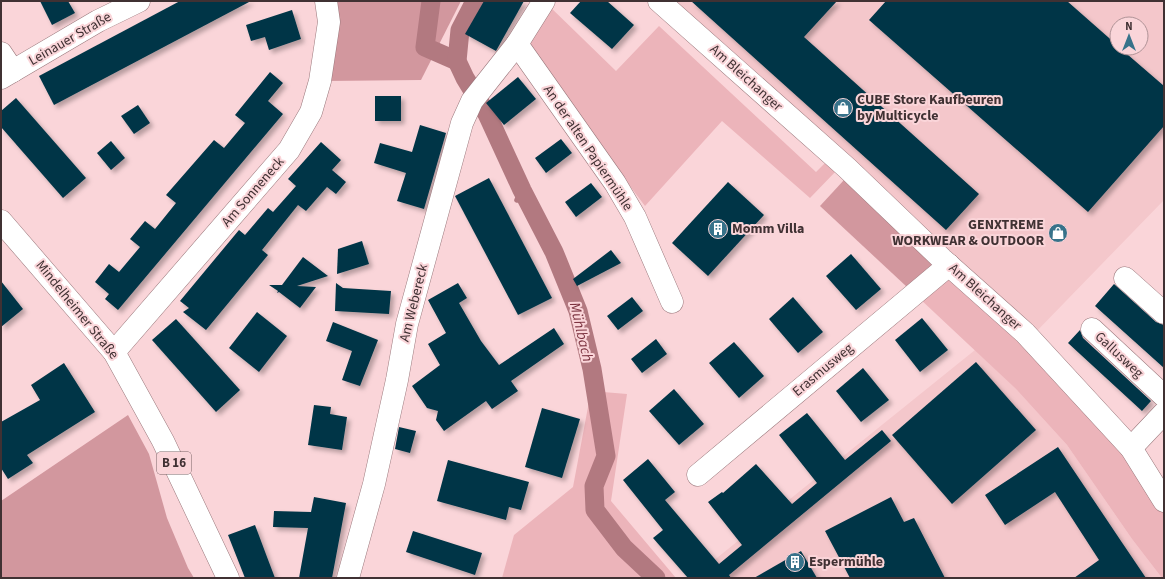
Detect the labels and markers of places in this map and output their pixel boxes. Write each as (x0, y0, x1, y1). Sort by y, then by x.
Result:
place label: CUBE Store Kaufbeuren by Multicycle (857, 90, 1002, 126)
shop icon: CUBE Store Kaufbeuren by Multicycle (832, 97, 854, 119)
place label: GENXTREME WORKWEAR & OUTDOOR (892, 215, 1044, 251)
building icon: Momm Villa (707, 218, 729, 240)
place label: Momm Villa (732, 219, 804, 239)
shop icon: GENXTREME WORKWEAR & OUTDOOR (1047, 222, 1069, 244)
building icon: Espermühle (784, 551, 806, 573)
place label: Espermühle (809, 552, 883, 572)

